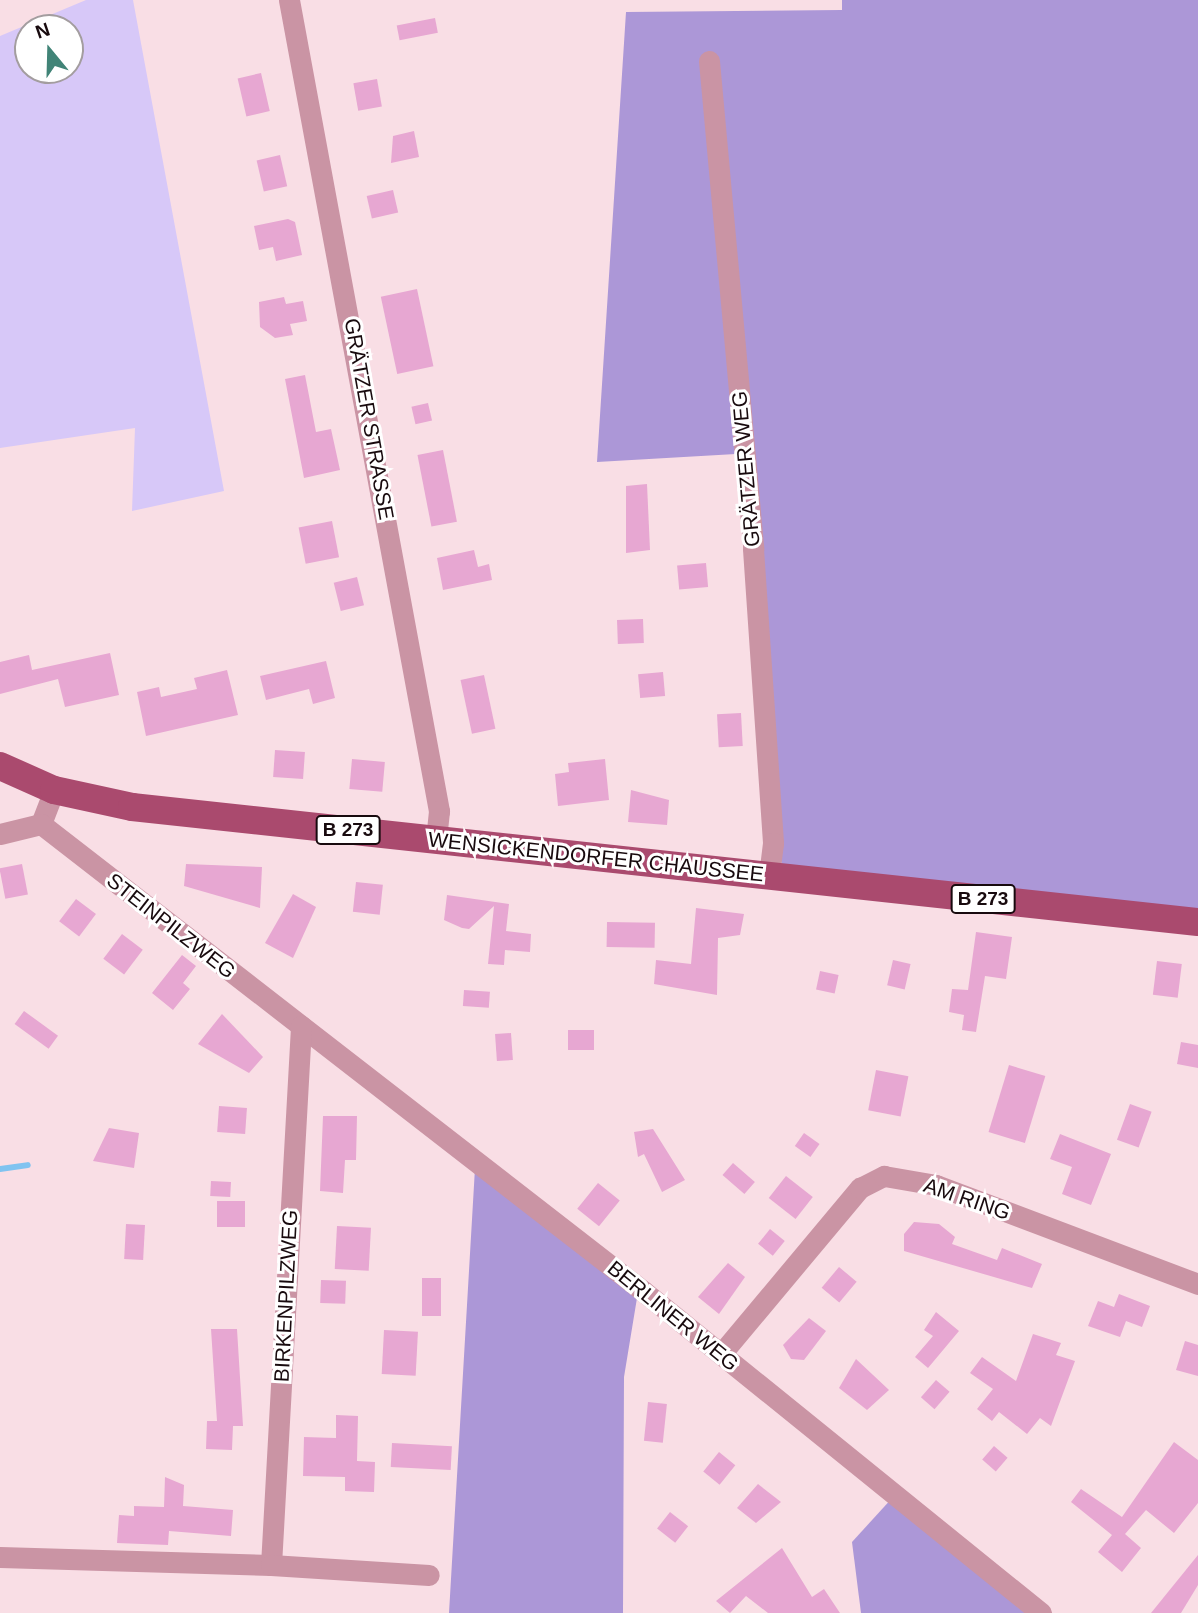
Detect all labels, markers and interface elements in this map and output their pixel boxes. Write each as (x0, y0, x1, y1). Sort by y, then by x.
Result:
north arrow (14, 14, 84, 84)
text: N (33, 18, 53, 43)
street label: GRÄTZER STRASSE (339, 316, 399, 522)
street label: GRÄTZER WEG (727, 390, 765, 548)
road number: B 273 (315, 814, 381, 846)
street label: WENSICKENDORFER CHAUSSEE (427, 827, 765, 887)
street label: STEINPILZWEG (102, 868, 240, 984)
road number: B 273 (950, 884, 1016, 914)
street label: AM RING (920, 1172, 1014, 1226)
street label: BIRKENPILZWEG (269, 1209, 303, 1383)
street label: BERLINER WEG (602, 1256, 744, 1376)

